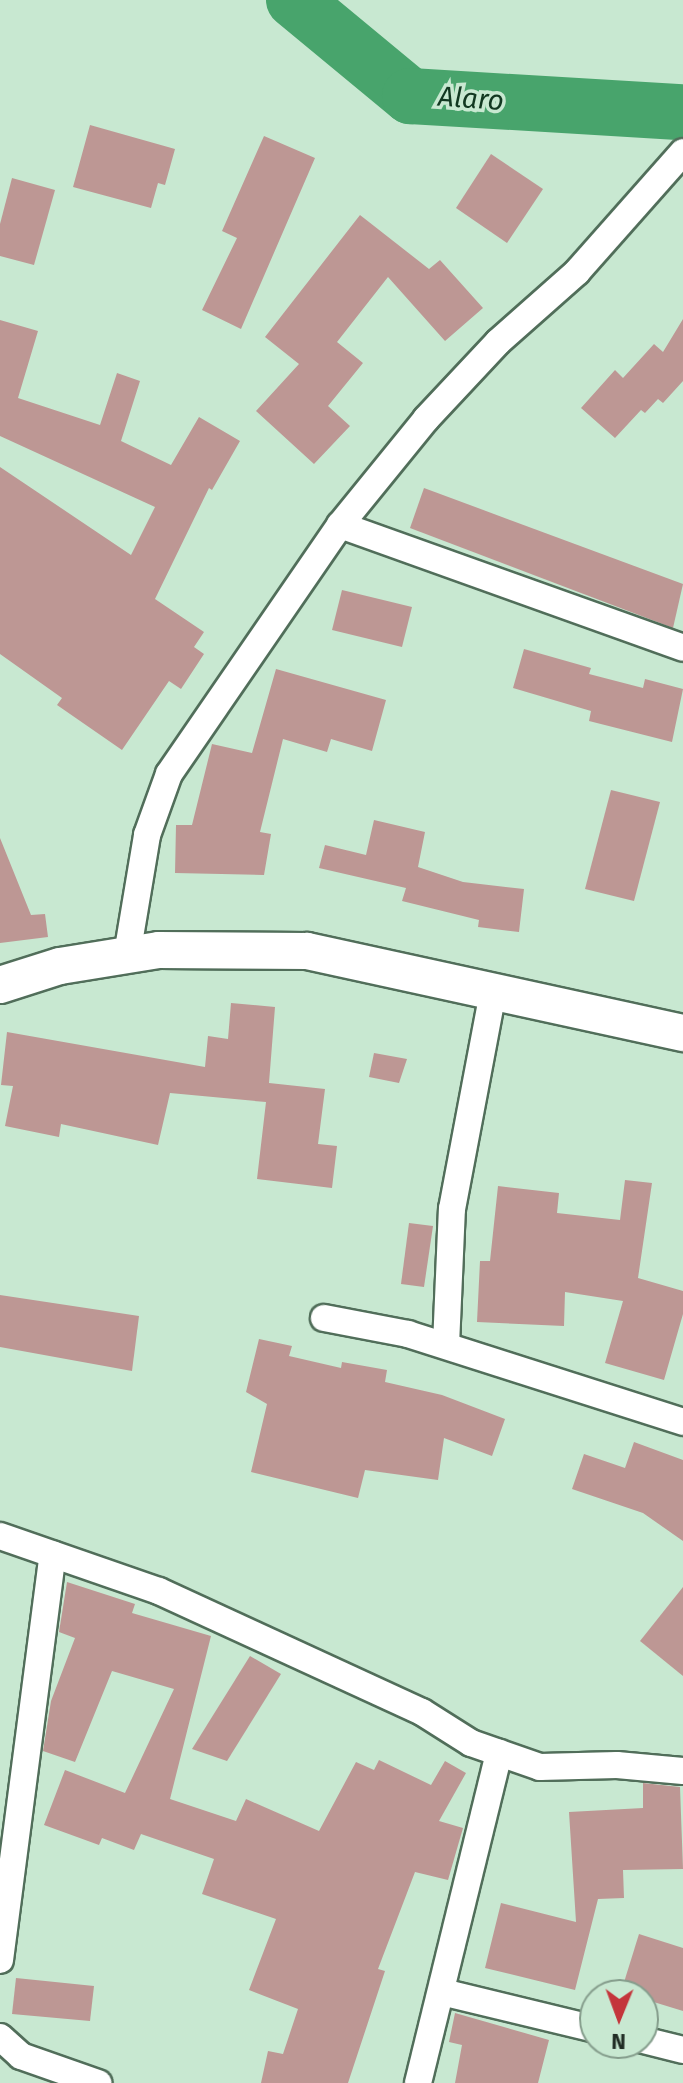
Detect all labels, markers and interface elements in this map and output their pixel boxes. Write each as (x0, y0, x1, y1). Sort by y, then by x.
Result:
water label: Alaro (437, 80, 505, 118)
north arrow (579, 1979, 659, 2059)
text: N (611, 2028, 626, 2055)

